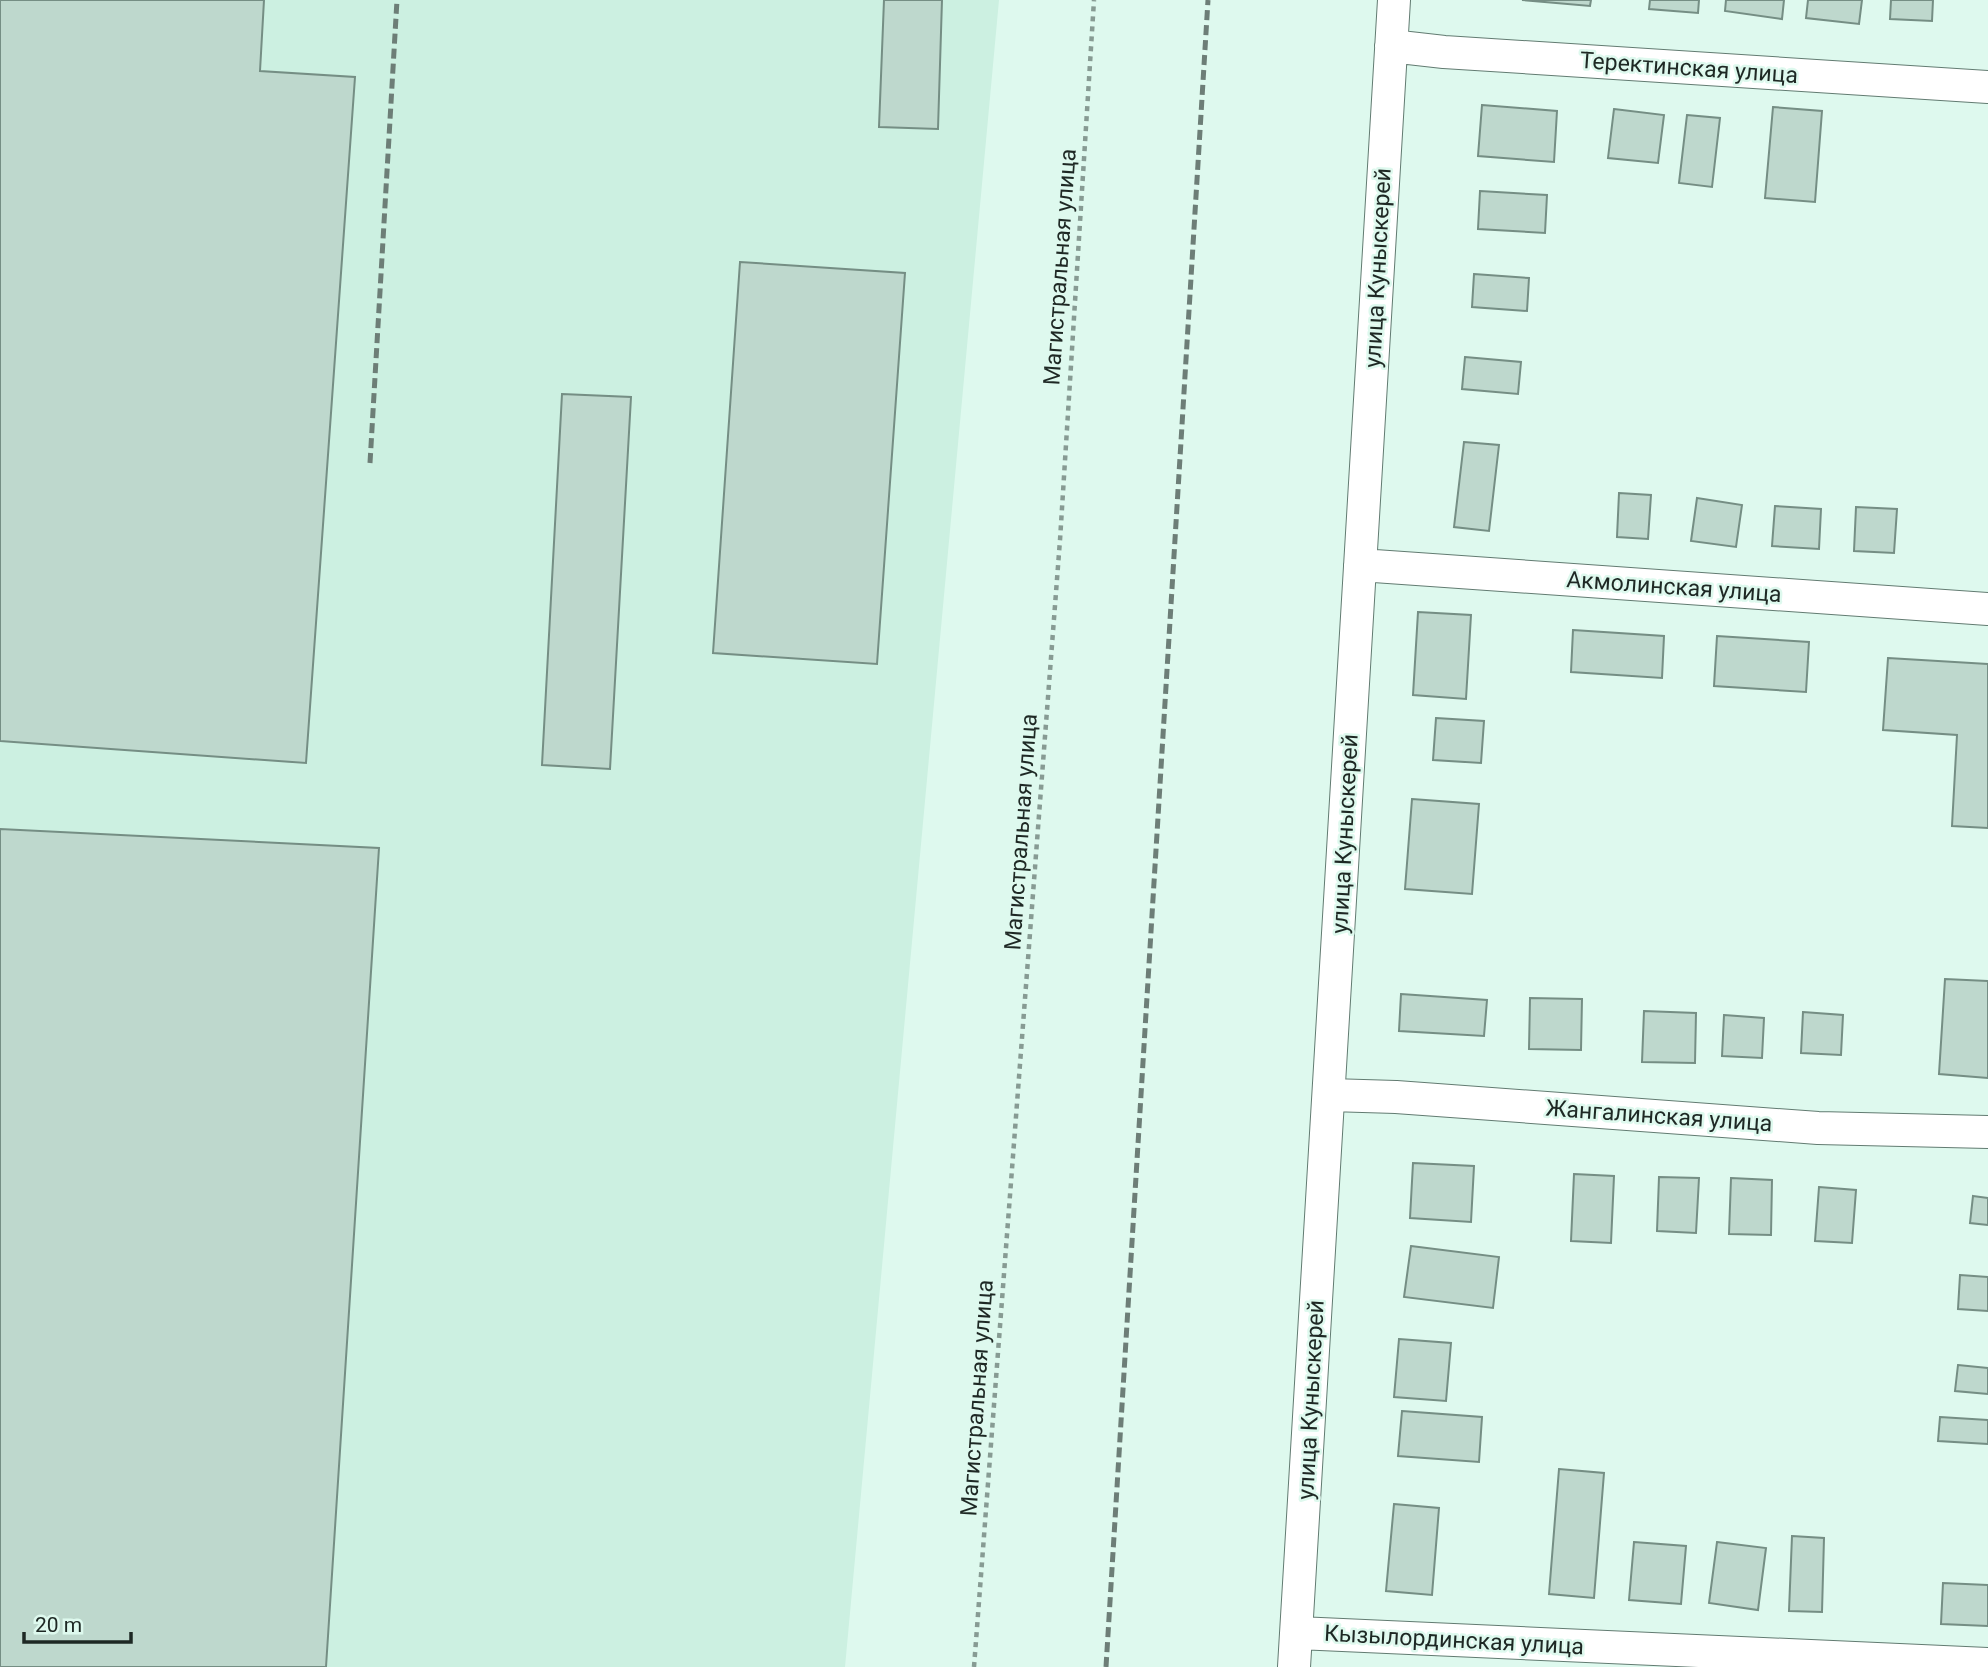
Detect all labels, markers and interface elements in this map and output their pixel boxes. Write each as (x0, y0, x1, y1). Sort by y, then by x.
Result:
street label: Теректинская улица (1579, 47, 1799, 89)
street label: Магистральная улица (1038, 148, 1082, 386)
street label: улица Куныскерей (1359, 167, 1397, 369)
street label: Акмолинская улица (1565, 566, 1783, 608)
street label: Магистральная улица (999, 713, 1043, 951)
street label: улица Куныскерей (1326, 733, 1364, 935)
street label: Жангалинская улица (1545, 1095, 1773, 1137)
street label: Магистральная улица (955, 1279, 999, 1517)
street label: улица Куныскерей (1292, 1299, 1330, 1501)
scale bar (24, 1600, 131, 1644)
text: 20 m (35, 1613, 82, 1637)
street label: Кызылординская улица (1323, 1620, 1585, 1660)

